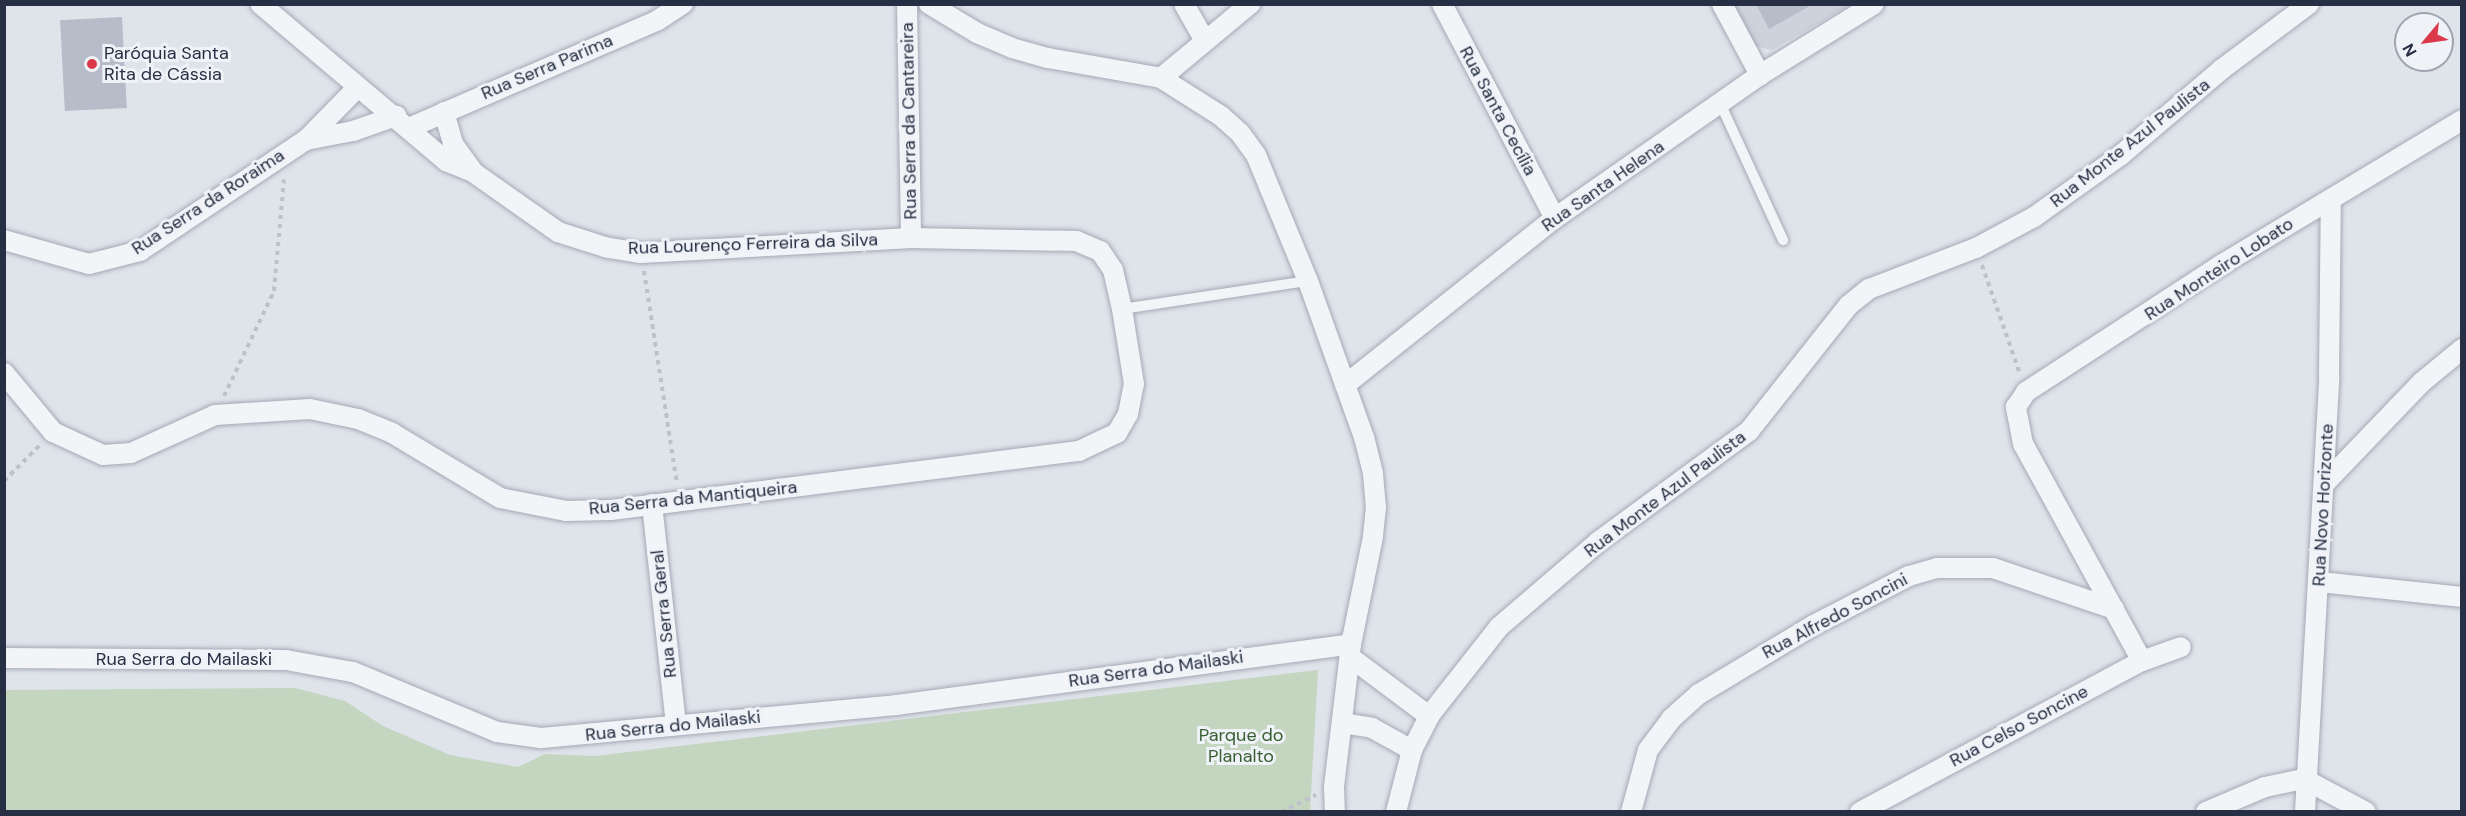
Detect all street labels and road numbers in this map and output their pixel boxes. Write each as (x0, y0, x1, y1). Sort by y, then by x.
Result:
street label: Rua Serra da Cantareira (896, 22, 922, 220)
street label: Rua Serra Parima (478, 30, 616, 104)
street label: Rua Santa Cecília (1455, 43, 1541, 179)
street label: Rua Monte Azul Paulista (2046, 74, 2214, 212)
street label: Rua Santa Helena (1538, 136, 1668, 236)
street label: Rua Serra da Roraima (128, 145, 288, 259)
street label: Rua Monteiro Lobato (2141, 213, 2297, 325)
street label: Rua Lourenço Ferreira da Silva (628, 229, 878, 259)
street label: Rua Novo Horizonte (2308, 423, 2338, 587)
street label: Rua Monte Azul Paulista (1580, 426, 1750, 562)
street label: Rua Serra da Mantiqueira (588, 476, 798, 520)
street label: Rua Serra Geral (647, 549, 681, 679)
street label: Rua Alfredo Soncini (1759, 569, 1911, 663)
street label: Rua Serra do Mailaski (1067, 646, 1245, 692)
street label: Rua Serra do Mailaski (96, 648, 272, 670)
street label: Rua Celso Soncine (1946, 680, 2092, 772)
street label: Rua Serra do Mailaski (584, 706, 762, 746)

